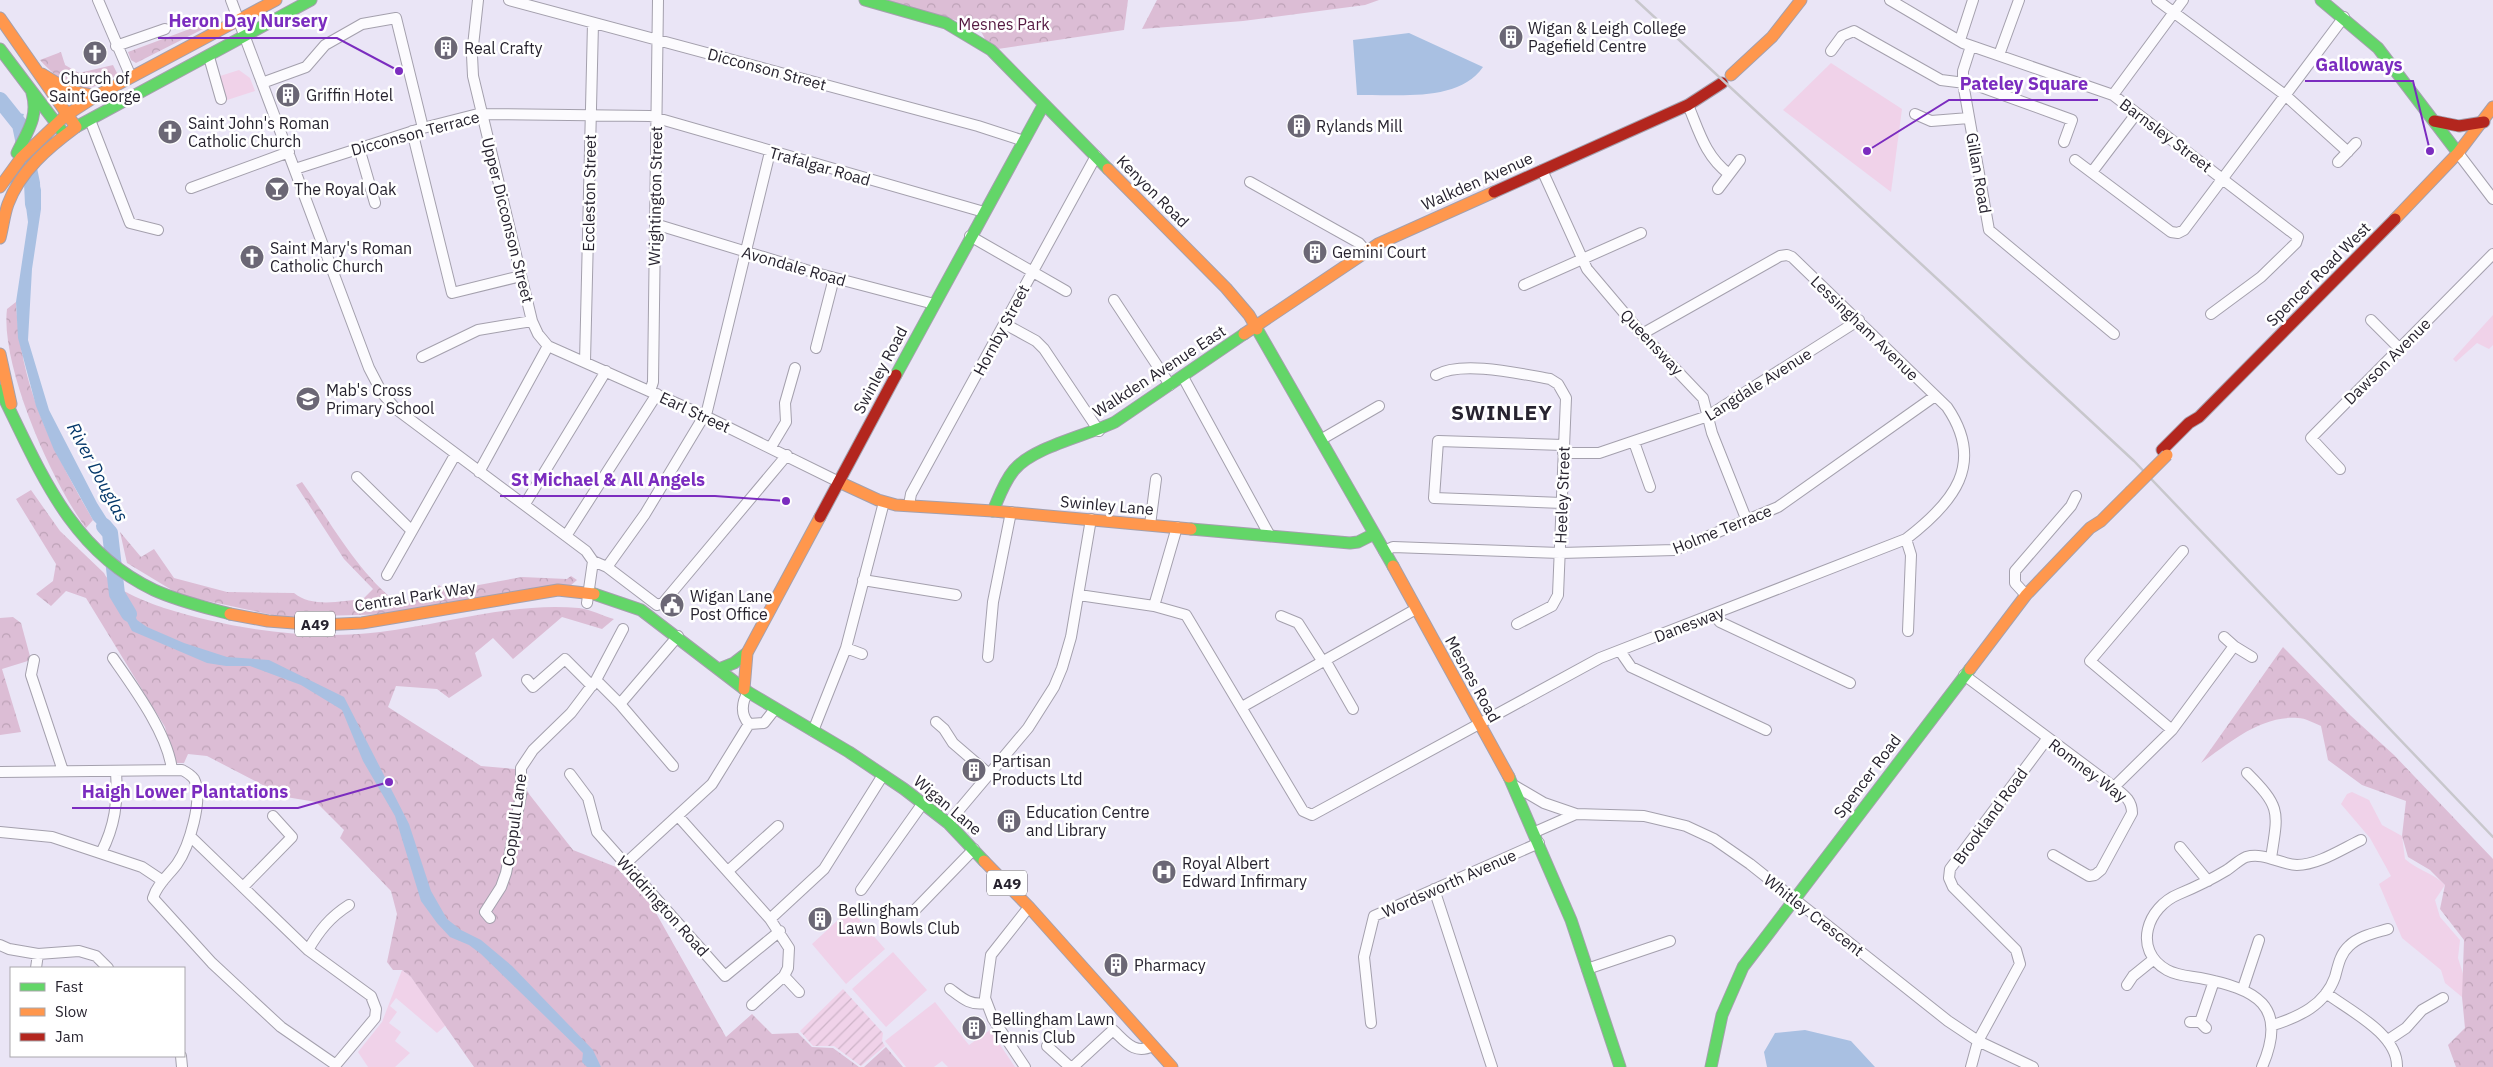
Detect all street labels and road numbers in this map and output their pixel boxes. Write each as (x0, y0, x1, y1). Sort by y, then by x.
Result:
street label: Dicconson Street (705, 44, 829, 94)
street label: Barnsley Street (2116, 94, 2216, 176)
street label: Dicconson Terrace (349, 106, 482, 160)
street label: Wrightington Street (644, 126, 666, 266)
street label: Gillan Road (1962, 131, 1996, 215)
street label: Eccleston Street (578, 134, 600, 252)
street label: Upper Dicconson Street (478, 135, 538, 305)
street label: Trafalgar Road (767, 142, 873, 190)
street label: Walkden Avenue (1418, 147, 1536, 214)
street label: Kenyon Road (1113, 151, 1193, 231)
street label: Spencer Road West (2262, 218, 2374, 330)
street label: Avondale Road (740, 242, 848, 290)
street label: Lessingham Avenue (1807, 271, 1923, 385)
street label: Hornby Street (969, 281, 1033, 379)
street label: Queensway (1616, 305, 1688, 379)
street label: Dawson Avenue (2339, 313, 2435, 409)
street label: Walkden Avenue East (1089, 321, 1229, 421)
street label: Swinley Road (849, 323, 911, 417)
street label: Langdale Avenue (1701, 343, 1815, 425)
street label: Earl Street (656, 387, 734, 437)
street label: Heeley Street (1550, 446, 1574, 544)
street label: Swinley Lane (1059, 491, 1155, 519)
street label: Holme Terrace (1670, 500, 1775, 558)
street label: Central Park Way (353, 577, 477, 615)
street label: Danesway (1651, 602, 1727, 646)
road number: A49 (295, 612, 335, 636)
street label: Mesnes Road (1441, 632, 1505, 726)
street label: Spencer Road (1829, 730, 1905, 822)
street label: Romney Way (2045, 734, 2131, 806)
street label: Brookland Road (1948, 764, 2032, 868)
street label: Wigan Lane (910, 771, 986, 839)
street label: Coppull Lane (498, 772, 530, 868)
street label: Wordsworth Avenue (1379, 844, 1519, 922)
street label: Widdrington Road (613, 852, 713, 960)
road number: A49 (987, 870, 1027, 896)
street label: Whitley Crescent (1760, 870, 1868, 960)

